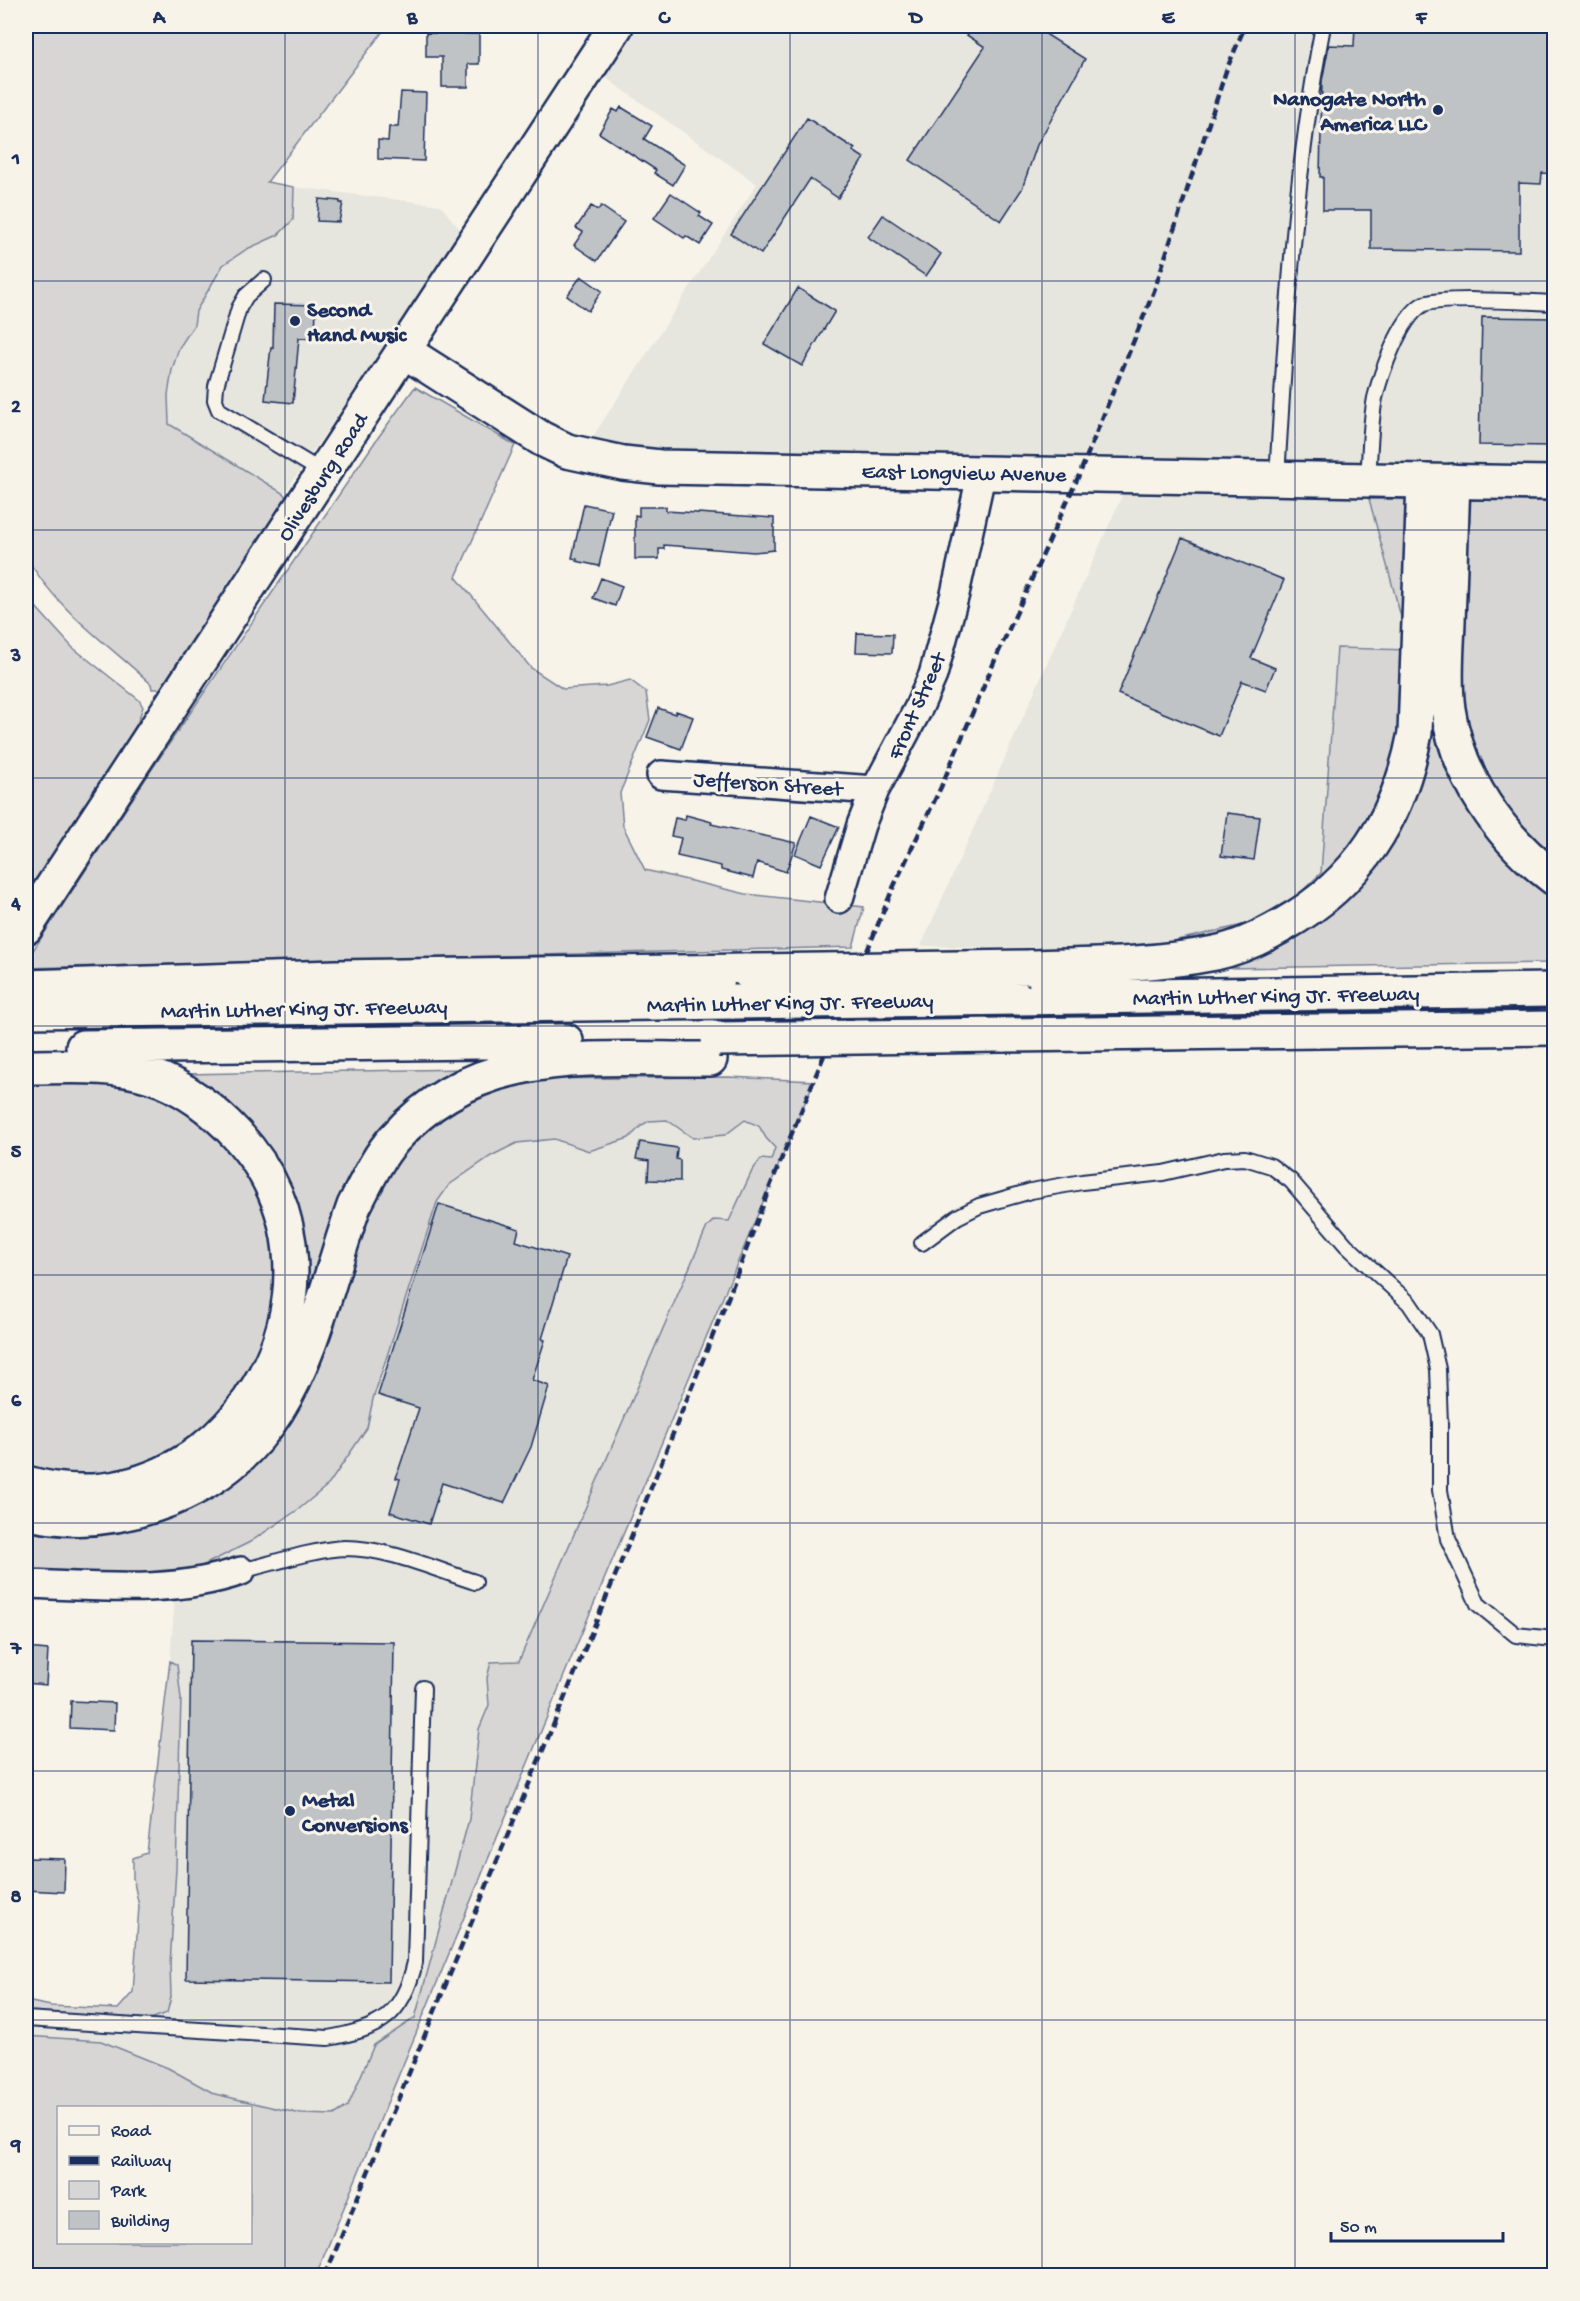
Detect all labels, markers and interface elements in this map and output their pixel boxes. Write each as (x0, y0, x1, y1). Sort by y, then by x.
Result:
text: A (152, 8, 167, 31)
text: B (406, 8, 418, 31)
text: C (658, 8, 672, 31)
text: D (907, 8, 923, 31)
text: E (1162, 8, 1176, 31)
text: F (1415, 8, 1428, 31)
place label: Nanogate North America LLC (1273, 88, 1428, 139)
marker: Nanogate North America LLC (1431, 103, 1445, 117)
text: 1 (11, 149, 20, 172)
place label: Second Hand Music (307, 299, 408, 350)
marker: Second Hand Music (288, 314, 302, 328)
text: 2 (11, 397, 21, 420)
street label: Olivesburg Road (273, 407, 377, 547)
street label: East Longview Avenue (861, 460, 1067, 490)
text: 3 (10, 646, 21, 669)
street label: Front Street (883, 648, 954, 765)
street label: Jefferson Street (692, 768, 845, 804)
text: 4 (10, 894, 21, 917)
street label: Martin Luther King Jr. Freeway (1133, 982, 1420, 1013)
street label: Martin Luther King Jr. Freeway (647, 989, 934, 1020)
street label: Martin Luther King Jr. Freeway (161, 995, 448, 1026)
text: 5 (11, 1142, 22, 1165)
text: 6 (11, 1391, 22, 1414)
text: 7 (10, 1639, 23, 1662)
place label: Metal Conversions (301, 1789, 409, 1840)
marker: Metal Conversions (283, 1804, 297, 1818)
text: 8 (11, 1887, 22, 1910)
legend (57, 2106, 252, 2244)
text: Road (111, 2122, 152, 2143)
text: 9 (10, 2136, 21, 2159)
text: Railway (111, 2152, 171, 2173)
text: Park (110, 2182, 147, 2203)
scale bar (1331, 2205, 1504, 2243)
text: Building (110, 2212, 170, 2233)
text: 50 m (1340, 2218, 1377, 2239)

